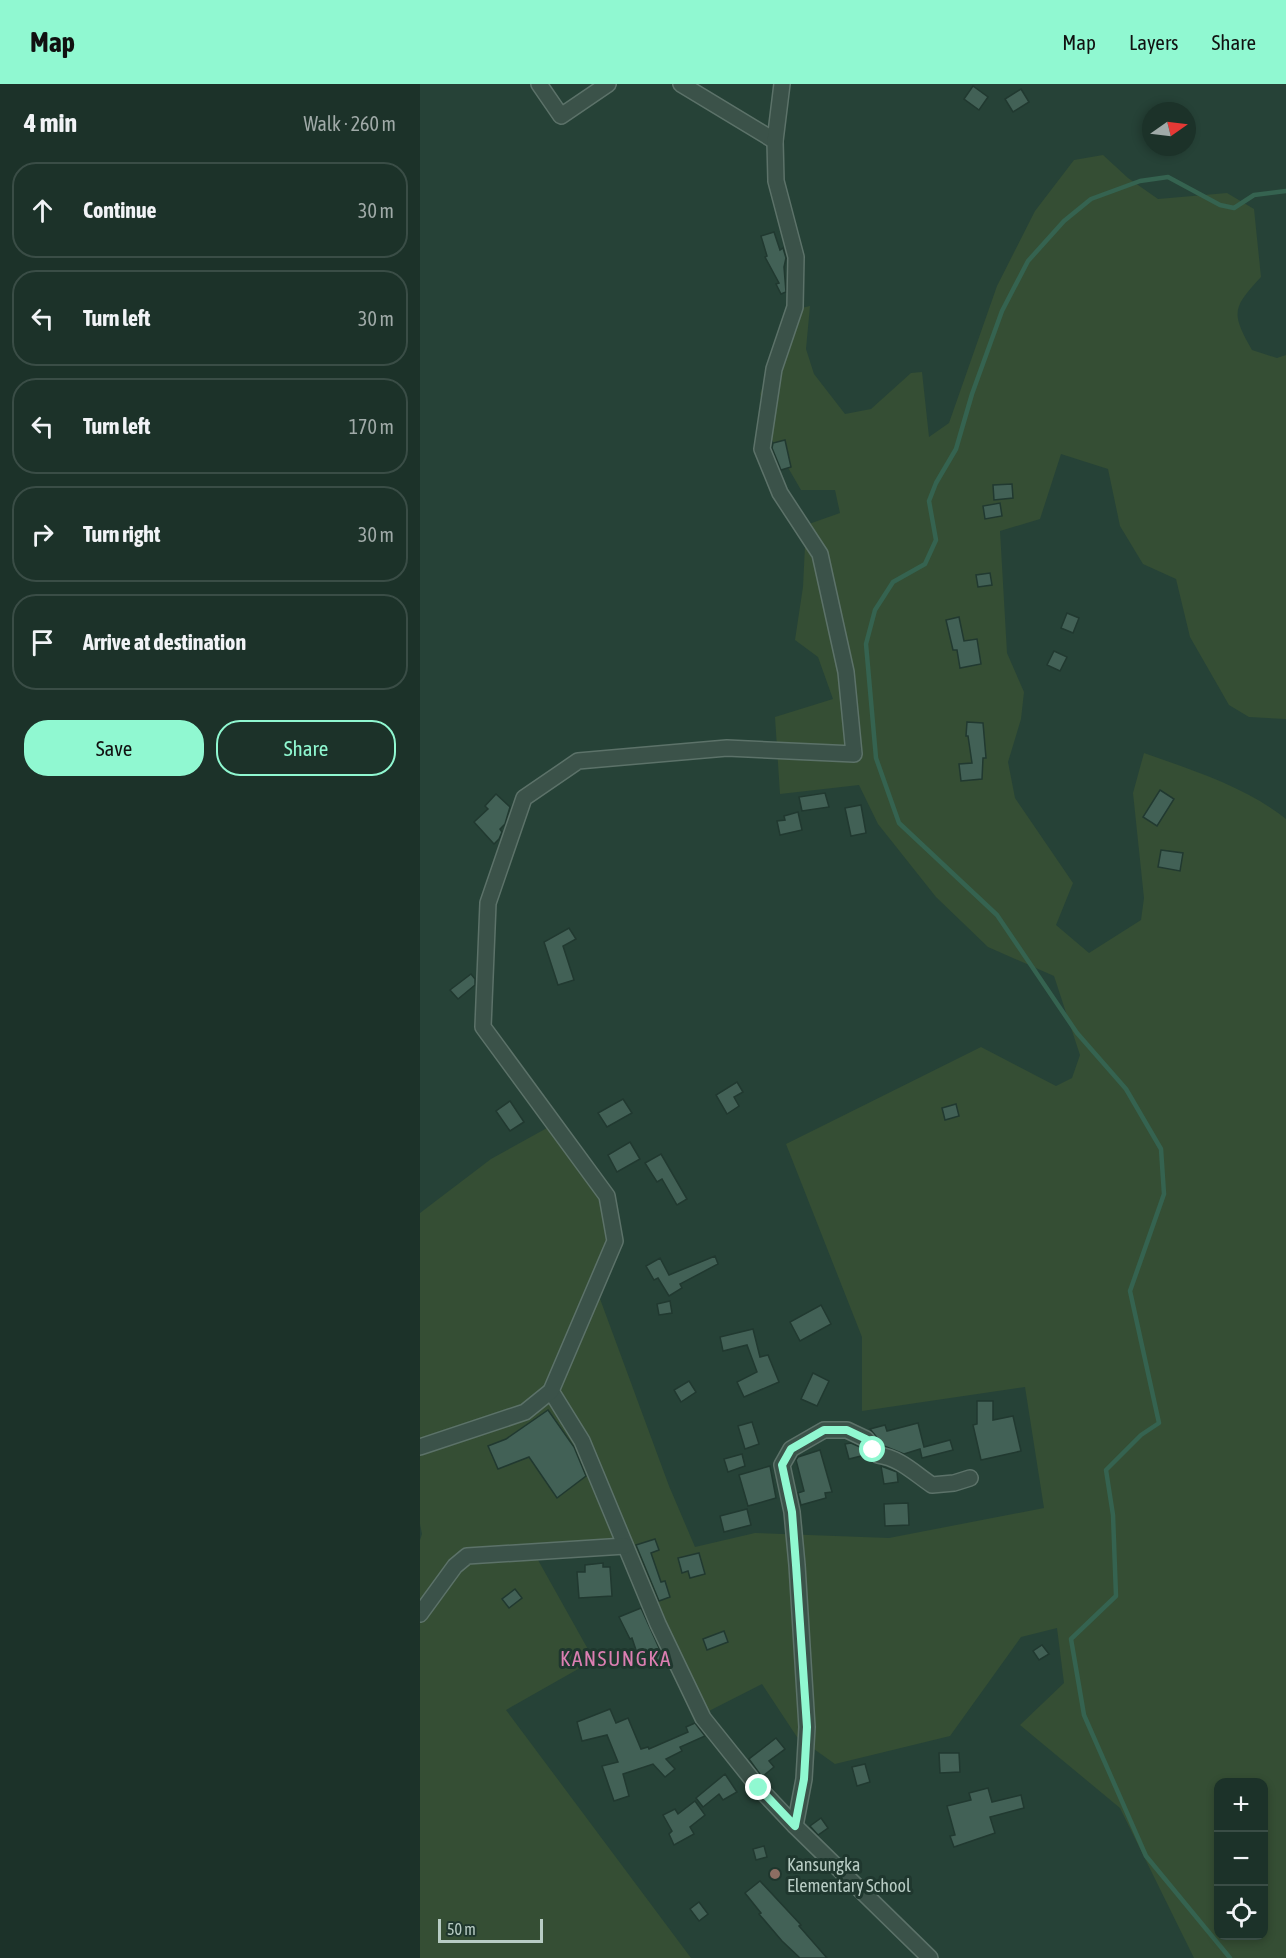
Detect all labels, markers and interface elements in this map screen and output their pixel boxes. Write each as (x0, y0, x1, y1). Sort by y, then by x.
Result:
text: Map (30, 26, 75, 58)
text: Map (1062, 30, 1096, 54)
text: Layers (1129, 30, 1179, 54)
text: Share (1212, 30, 1256, 54)
north arrow (1142, 102, 1196, 156)
text: 4 min (24, 108, 77, 138)
text: Walk · 260 m (304, 112, 396, 135)
icon: ahead (26, 194, 59, 227)
text: Continue (83, 197, 157, 223)
text: 30 m (358, 199, 394, 222)
icon: left (26, 302, 59, 335)
text: Turn left (83, 305, 150, 331)
text: 30 m (358, 307, 394, 330)
icon: left (26, 410, 59, 443)
text: Turn left (83, 413, 150, 439)
text: 170 m (349, 415, 394, 438)
icon: right (26, 518, 59, 551)
text: Turn right (83, 521, 160, 547)
text: 30 m (358, 523, 394, 546)
icon: arrive (26, 626, 59, 659)
text: Arrive at destination (83, 629, 246, 655)
button: Save (24, 720, 204, 776)
button: Share (216, 720, 396, 776)
route start (859, 1436, 885, 1462)
district label: KANSUNGKA (560, 1646, 672, 1670)
route end (745, 1774, 771, 1800)
map controls (1214, 1778, 1268, 1940)
button: + (1214, 1778, 1268, 1832)
button: − (1214, 1832, 1268, 1886)
place label: Kansungka Elementary School (787, 1854, 911, 1896)
marker: Kansungka Elementary School (768, 1867, 782, 1881)
button: locate (1214, 1886, 1268, 1940)
scale bar (438, 1916, 543, 1944)
text: 50 m (447, 1920, 476, 1938)

